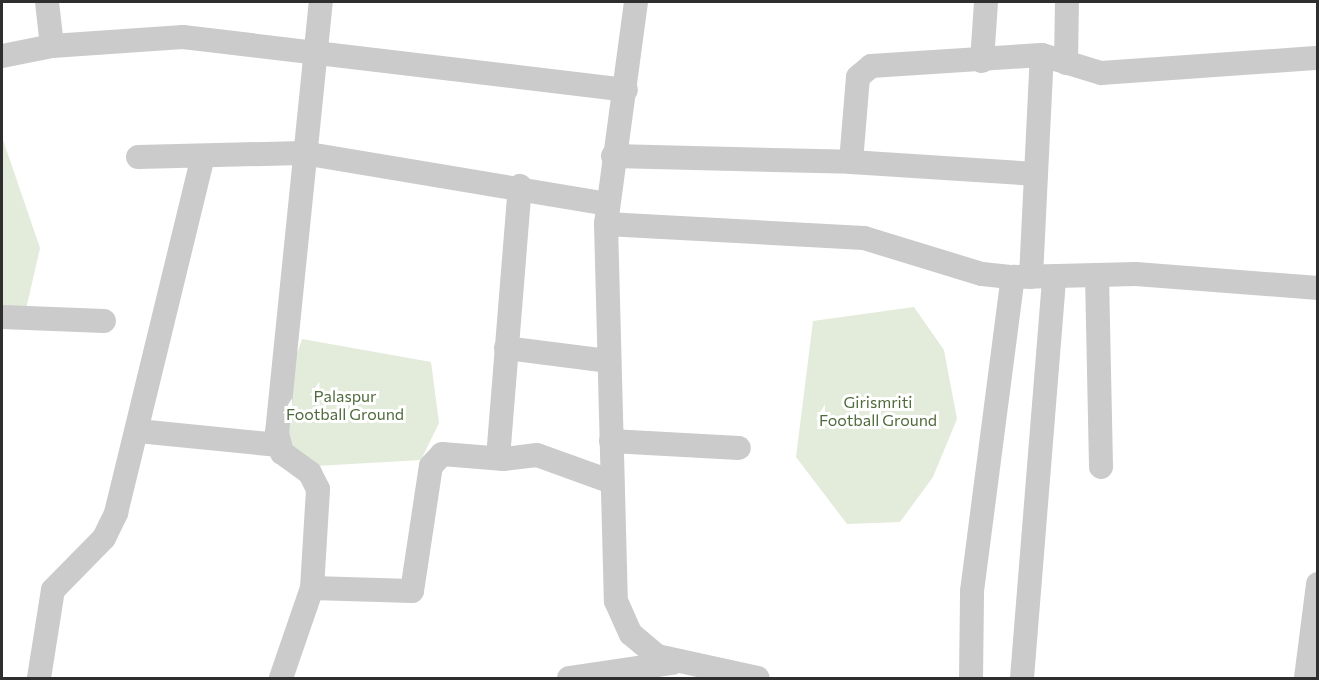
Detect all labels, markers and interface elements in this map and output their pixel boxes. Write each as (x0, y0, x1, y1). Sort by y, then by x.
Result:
park label: Palaspur Football Ground (286, 386, 404, 424)
park label: Girismriti Football Ground (819, 392, 937, 430)

